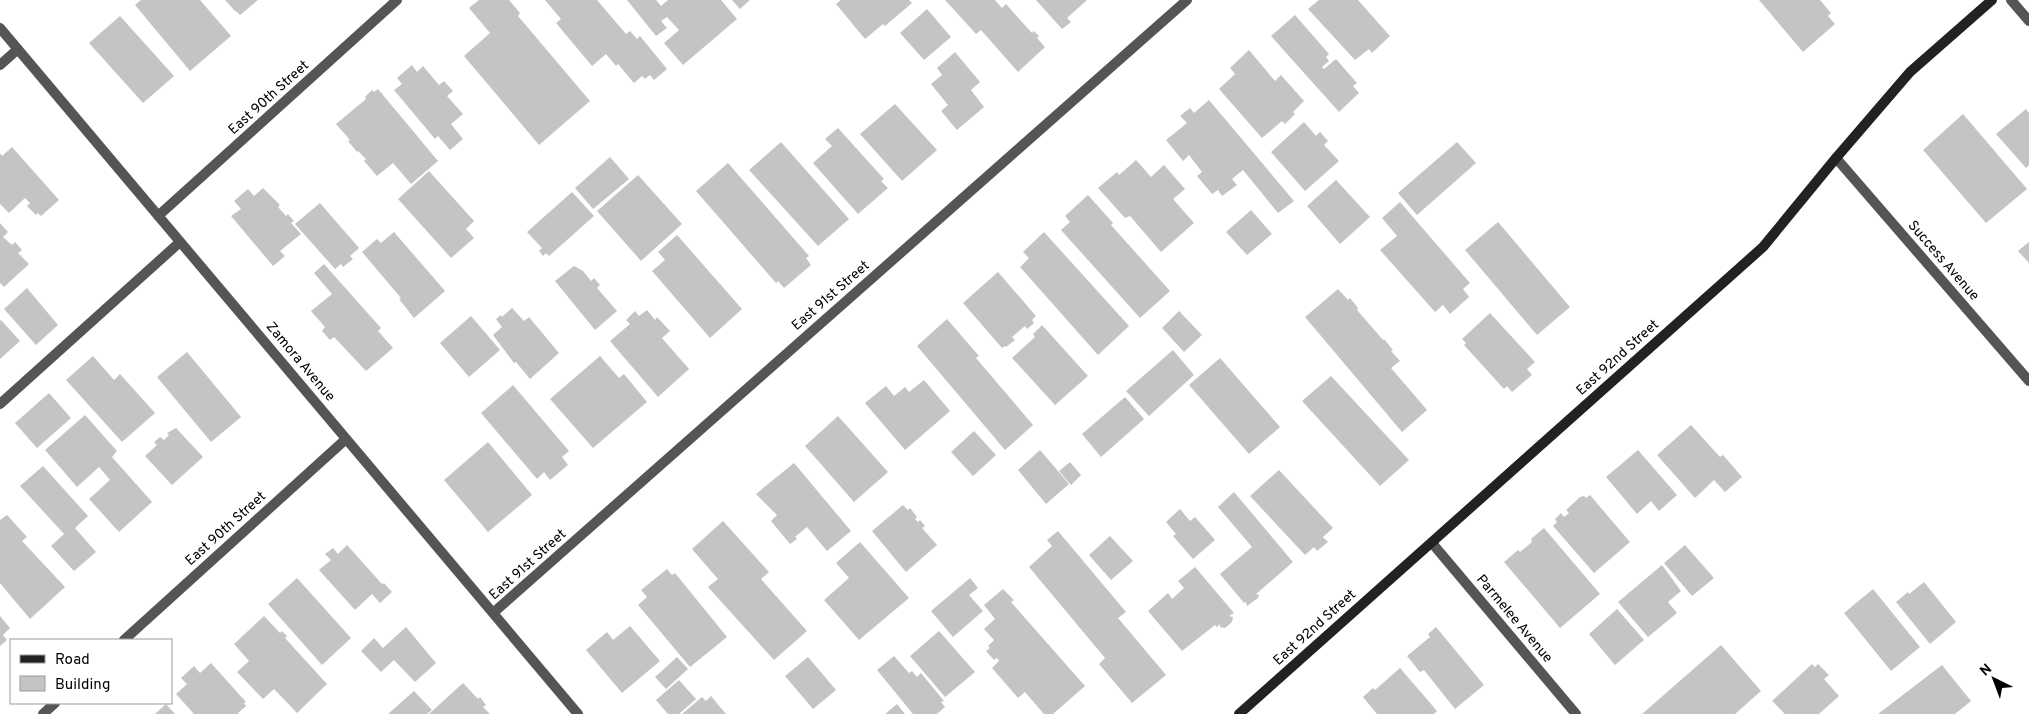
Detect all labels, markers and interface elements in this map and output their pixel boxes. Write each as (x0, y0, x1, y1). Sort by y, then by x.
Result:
street label: East 90th Street (225, 57, 313, 139)
street label: Success Avenue (1904, 218, 1982, 304)
street label: East 91st Street (789, 258, 873, 334)
street label: East 92nd Street (1573, 316, 1663, 400)
street label: Zamora Avenue (262, 319, 338, 405)
street label: East 90th Street (182, 488, 270, 570)
street label: East 91st Street (486, 526, 570, 604)
street label: Parmelee Avenue (1472, 572, 1556, 666)
street label: East 92nd Street (1270, 586, 1360, 670)
legend (10, 639, 172, 704)
text: Road (55, 651, 90, 670)
north arrow (1969, 654, 2019, 704)
text: N (1977, 661, 1996, 680)
text: Building (55, 676, 110, 695)

